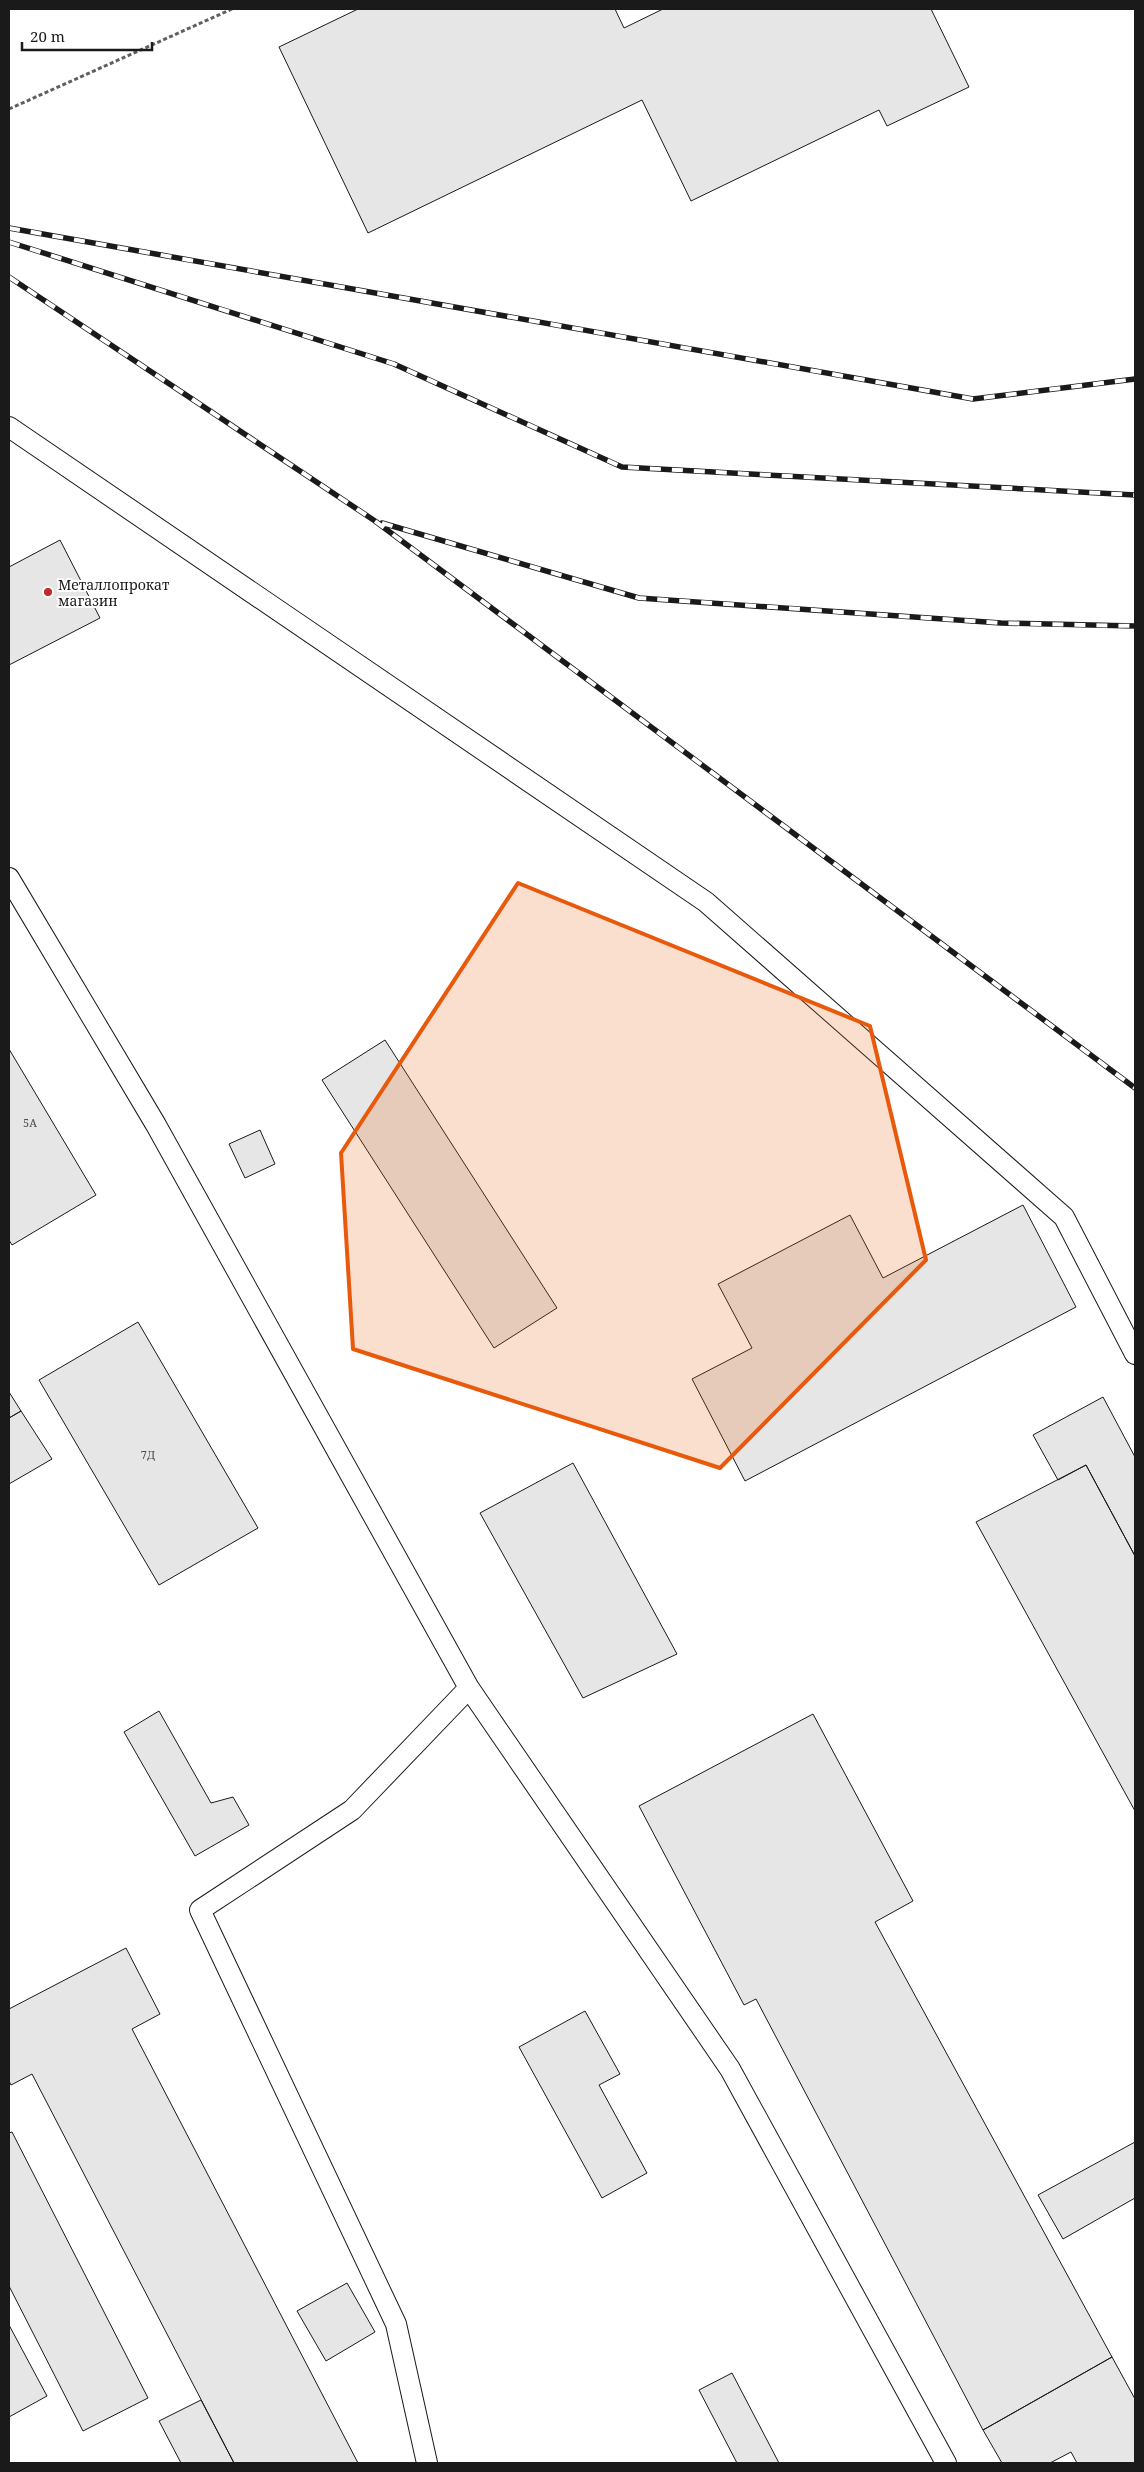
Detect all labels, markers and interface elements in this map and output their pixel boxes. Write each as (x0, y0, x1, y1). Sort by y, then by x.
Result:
scale bar (22, 20, 152, 52)
text: 20 m (30, 26, 65, 46)
place label: Металлопрокат магазин (58, 575, 170, 610)
marker: Металлопрокат магазин (42, 586, 54, 598)
house number: 5А (23, 1115, 37, 1130)
house number: 7Д (141, 1447, 155, 1462)

